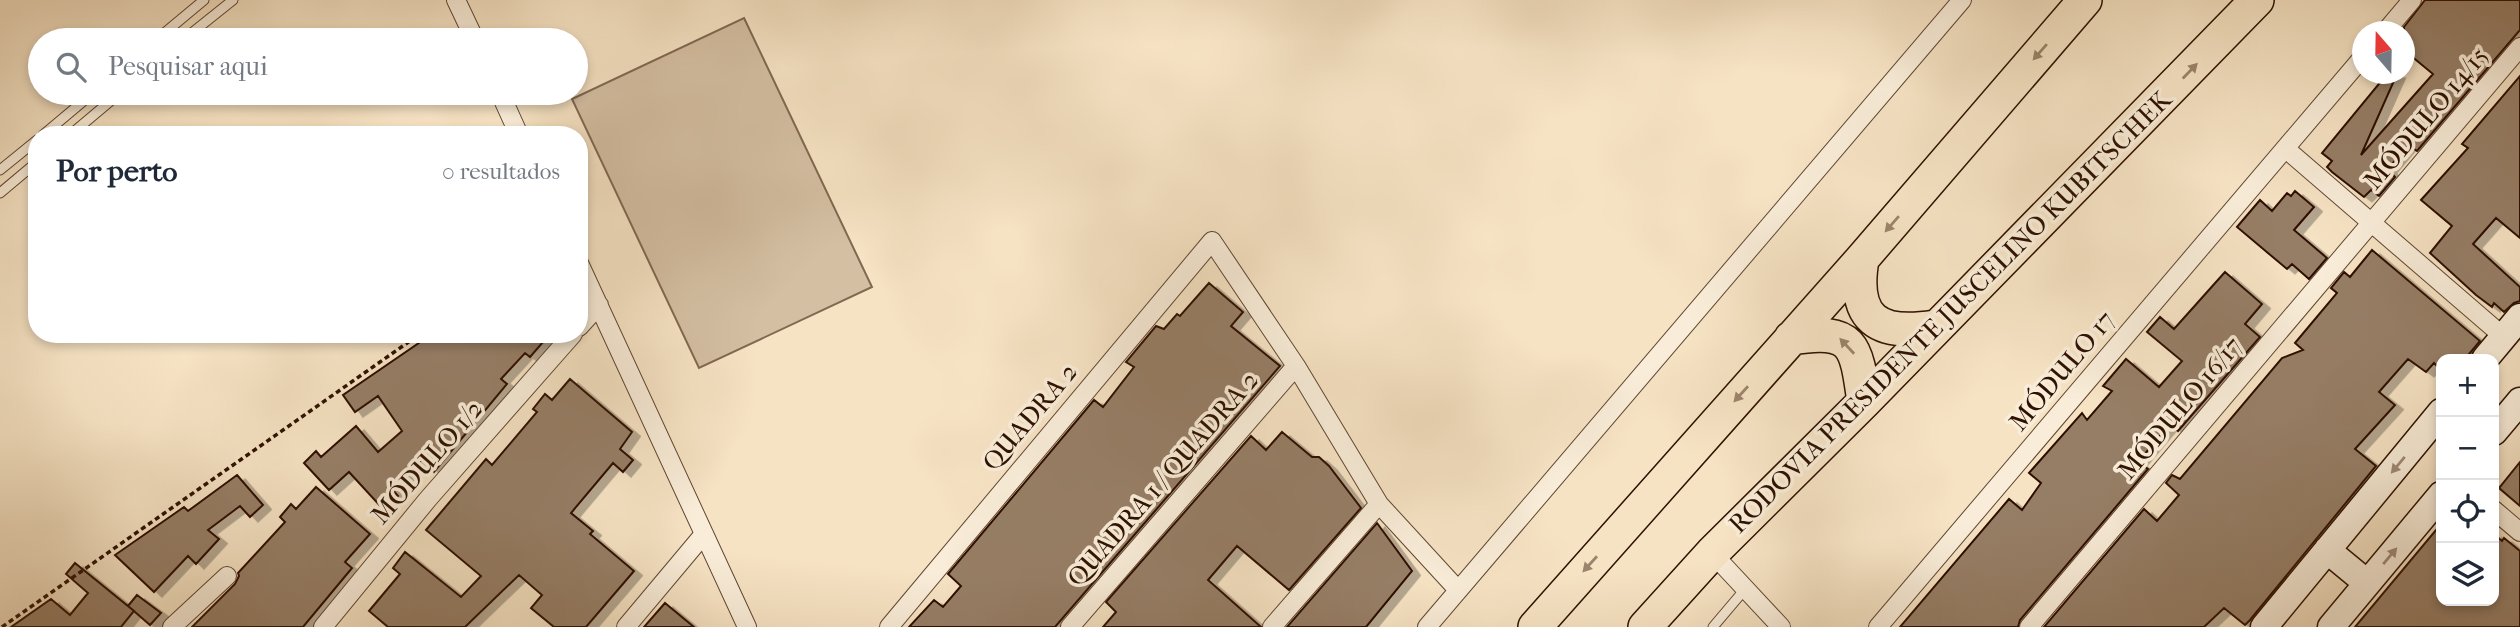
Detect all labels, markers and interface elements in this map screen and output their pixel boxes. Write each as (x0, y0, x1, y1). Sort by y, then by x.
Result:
north arrow (2352, 21, 2415, 84)
search box (28, 28, 588, 105)
street label: MÓDULO 14/15 (2357, 40, 2495, 196)
one-way arrow (2033, 43, 2048, 60)
icon: search (52, 48, 90, 86)
text: Pesquisar aqui (108, 51, 268, 82)
one-way arrow (2181, 62, 2198, 79)
street label: RODOVIA PRESIDENTE JUSCELINO KUBITSCHEK (1722, 83, 2179, 540)
text: Por perto (56, 154, 178, 189)
text: 0 resultados (442, 158, 560, 185)
one-way arrow (1885, 216, 1900, 233)
street label: MÓDULO 17 (2002, 304, 2121, 437)
street label: MÓDULO 16/17 (2111, 330, 2249, 486)
one-way arrow (1838, 337, 1855, 354)
map controls (2436, 354, 2499, 606)
button: + (2436, 354, 2499, 417)
street label: QUADRA 2 (976, 357, 1084, 477)
street label: QUADRA 1 / QUADRA 2 (1061, 365, 1265, 593)
one-way arrow (1734, 386, 1749, 403)
street label: MÓDULO 1/2 (364, 393, 489, 530)
button: − (2436, 417, 2499, 480)
one-way arrow (2391, 457, 2406, 474)
button: locate (2436, 480, 2499, 543)
button: layers (2436, 543, 2499, 606)
one-way arrow (2382, 547, 2397, 564)
one-way arrow (1582, 555, 1598, 573)

